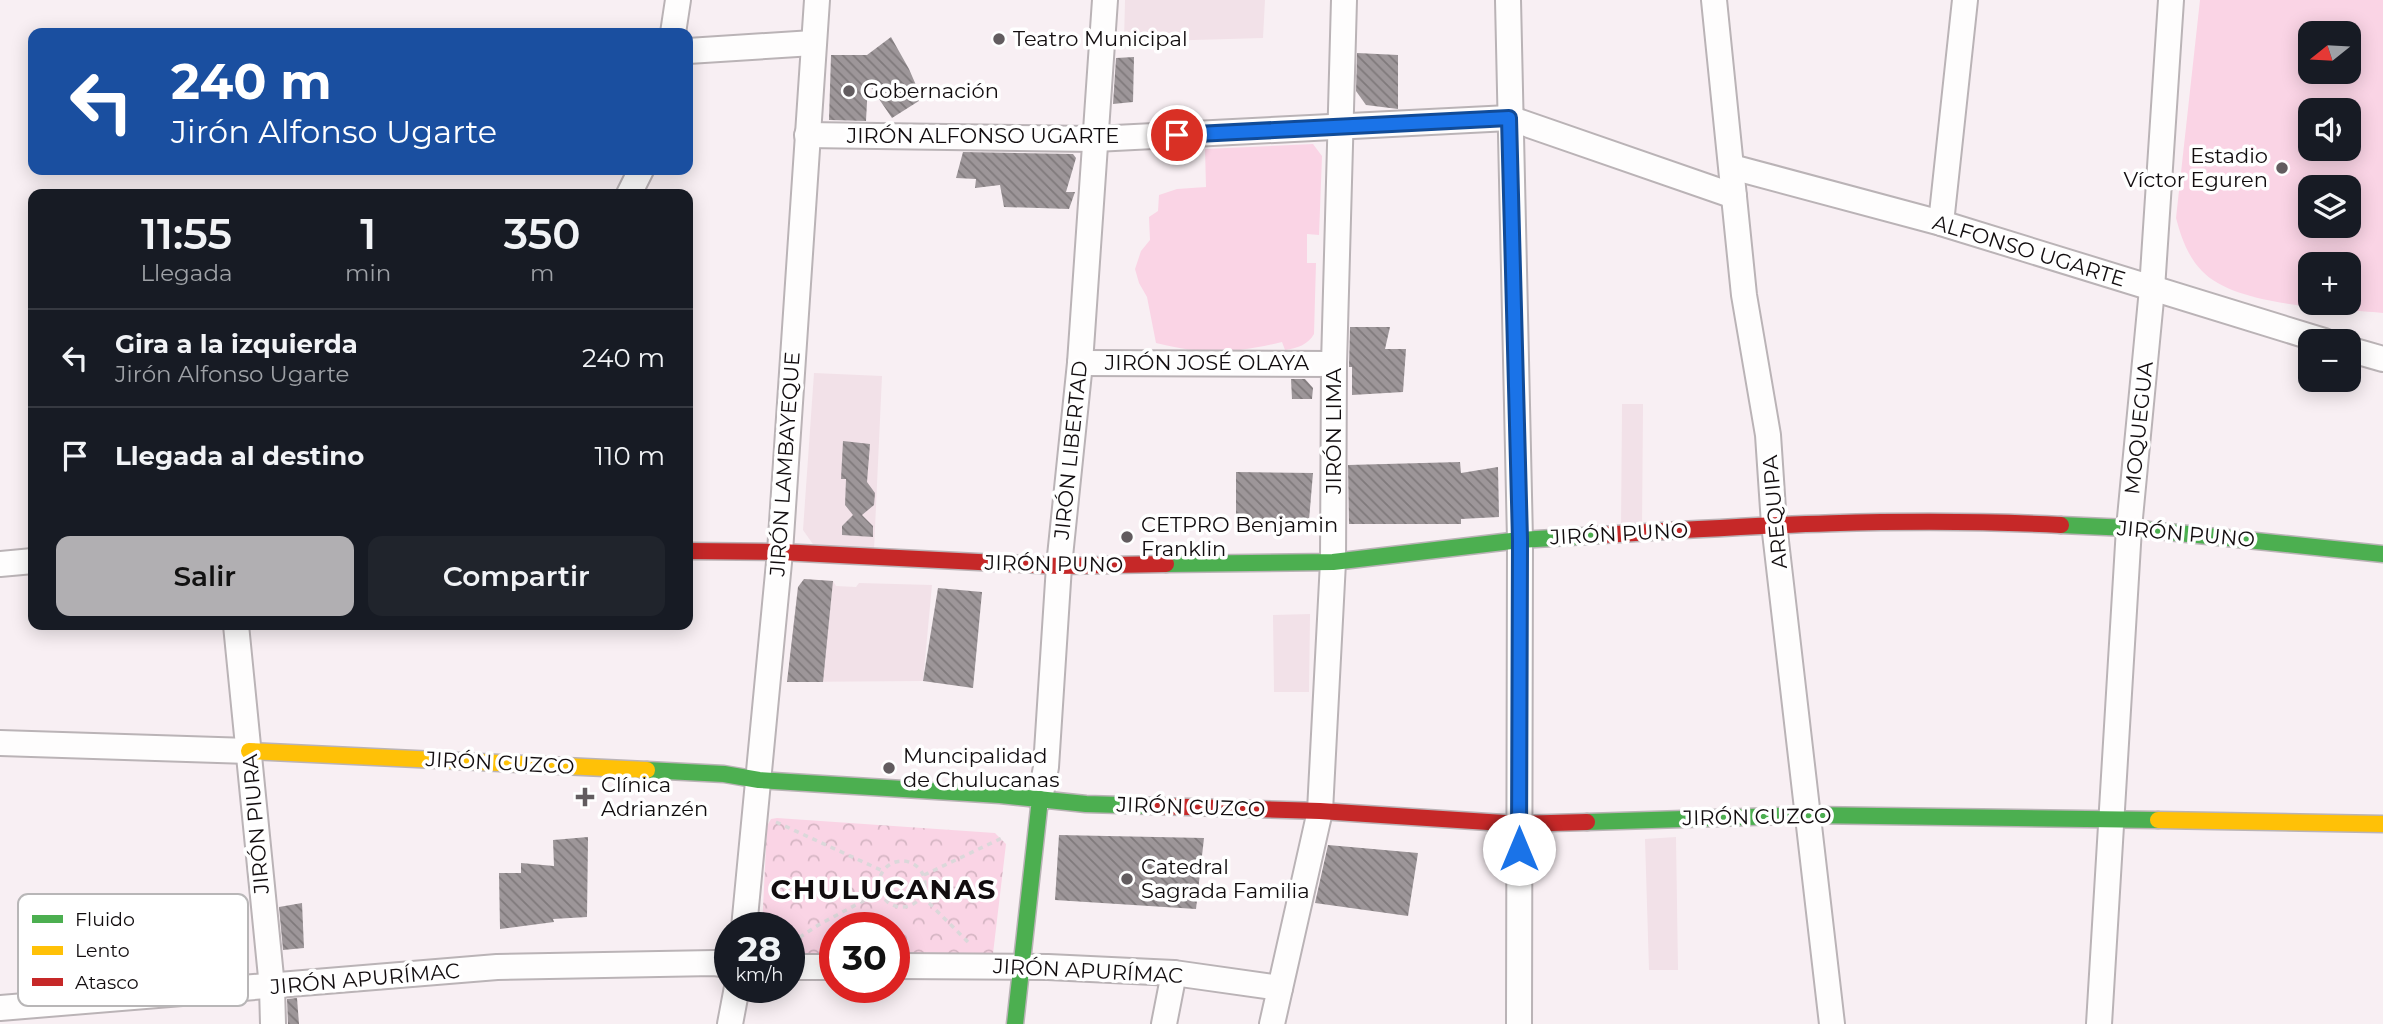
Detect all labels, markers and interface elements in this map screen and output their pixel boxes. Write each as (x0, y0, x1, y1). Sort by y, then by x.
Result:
north arrow (2298, 21, 2361, 84)
map controls (2298, 21, 2361, 392)
place label: Teatro Municipal (1013, 26, 1188, 51)
marker: Teatro Municipal (991, 31, 1007, 47)
text: 240 m (171, 52, 332, 111)
icon: left (56, 56, 147, 147)
place label: Gobernación (863, 78, 999, 103)
marker: Gobernación (841, 83, 857, 99)
button: sound (2298, 98, 2361, 161)
pin (1147, 105, 1207, 165)
text: Jirón Alfonso Ugarte (171, 112, 497, 151)
icon: arrive (1158, 116, 1196, 154)
street label: JIRÓN ALFONSO UGARTE (846, 123, 1119, 148)
place label: Estadio Víctor Eguren (2123, 143, 2268, 192)
marker: Estadio Víctor Eguren (2274, 160, 2290, 176)
button: layers (2298, 175, 2361, 238)
text: 11:55 (141, 208, 232, 260)
text: 1 (360, 208, 376, 260)
text: 350 (504, 208, 581, 260)
street label: ALFONSO UGARTE (1930, 209, 2129, 292)
button: + (2298, 252, 2361, 315)
text: Llegada (140, 259, 233, 287)
text: min (345, 259, 391, 287)
text: m (530, 259, 554, 287)
text: Gira a la izquierda (115, 328, 358, 360)
button: − (2298, 329, 2361, 392)
icon: left (56, 339, 94, 377)
text: 240 m (582, 342, 665, 374)
street label: JIRÓN JOSÉ OLAYA (1104, 350, 1310, 375)
street label: JIRÓN LAMBAYEQUE (764, 351, 805, 578)
street label: JIRÓN LIBERTAD (1049, 359, 1092, 542)
street label: MOQUEGUA (2119, 359, 2158, 496)
text: Jirón Alfonso Ugarte (115, 360, 349, 388)
street label: JIRÓN LIMA (1321, 367, 1346, 495)
icon: arrive (56, 437, 94, 475)
text: Llegada al destino (115, 440, 364, 472)
text: 110 m (595, 440, 665, 472)
street label: AREQUIPA (1757, 453, 1792, 570)
place label: CETPRO Benjamin Franklin (1141, 512, 1338, 561)
street label: JIRÓN PUNO (2115, 515, 2256, 552)
street label: JIRÓN PUNO (1548, 517, 1689, 550)
marker: CETPRO Benjamin Franklin (1119, 529, 1135, 545)
button: Salir (56, 536, 354, 616)
button: Compartir (368, 536, 665, 616)
street label: JIRÓN PUNO (984, 550, 1123, 577)
place label: Muncipalidad de Chulucanas (903, 743, 1059, 792)
street label: JIRÓN CUZCO (424, 746, 575, 779)
street label: JIRÓN PIURA (237, 752, 274, 896)
marker: Muncipalidad de Chulucanas (881, 760, 897, 776)
place label: Clínica Adrianzén (601, 772, 708, 821)
marker: Clínica Adrianzén (575, 787, 595, 807)
street label: JIRÓN CUZCO (1115, 791, 1266, 822)
street label: JIRÓN CUZCO (1681, 803, 1832, 830)
position arrow (1482, 812, 1556, 886)
place label: Catedral Sagrada Familia (1141, 854, 1310, 903)
marker: Catedral Sagrada Familia (1119, 871, 1135, 887)
district label: CHULUCANAS (771, 872, 997, 906)
legend (18, 894, 248, 1006)
text: Fluido (75, 908, 135, 931)
speed limit sign: 30 (819, 912, 910, 1003)
text: 28 (738, 927, 781, 970)
text: Lento (75, 939, 130, 962)
street label: JIRÓN APURÍMAC (991, 953, 1184, 988)
street label: JIRÓN APURÍMAC (268, 958, 461, 999)
text: km/h (735, 964, 784, 986)
text: Atasco (75, 971, 139, 994)

